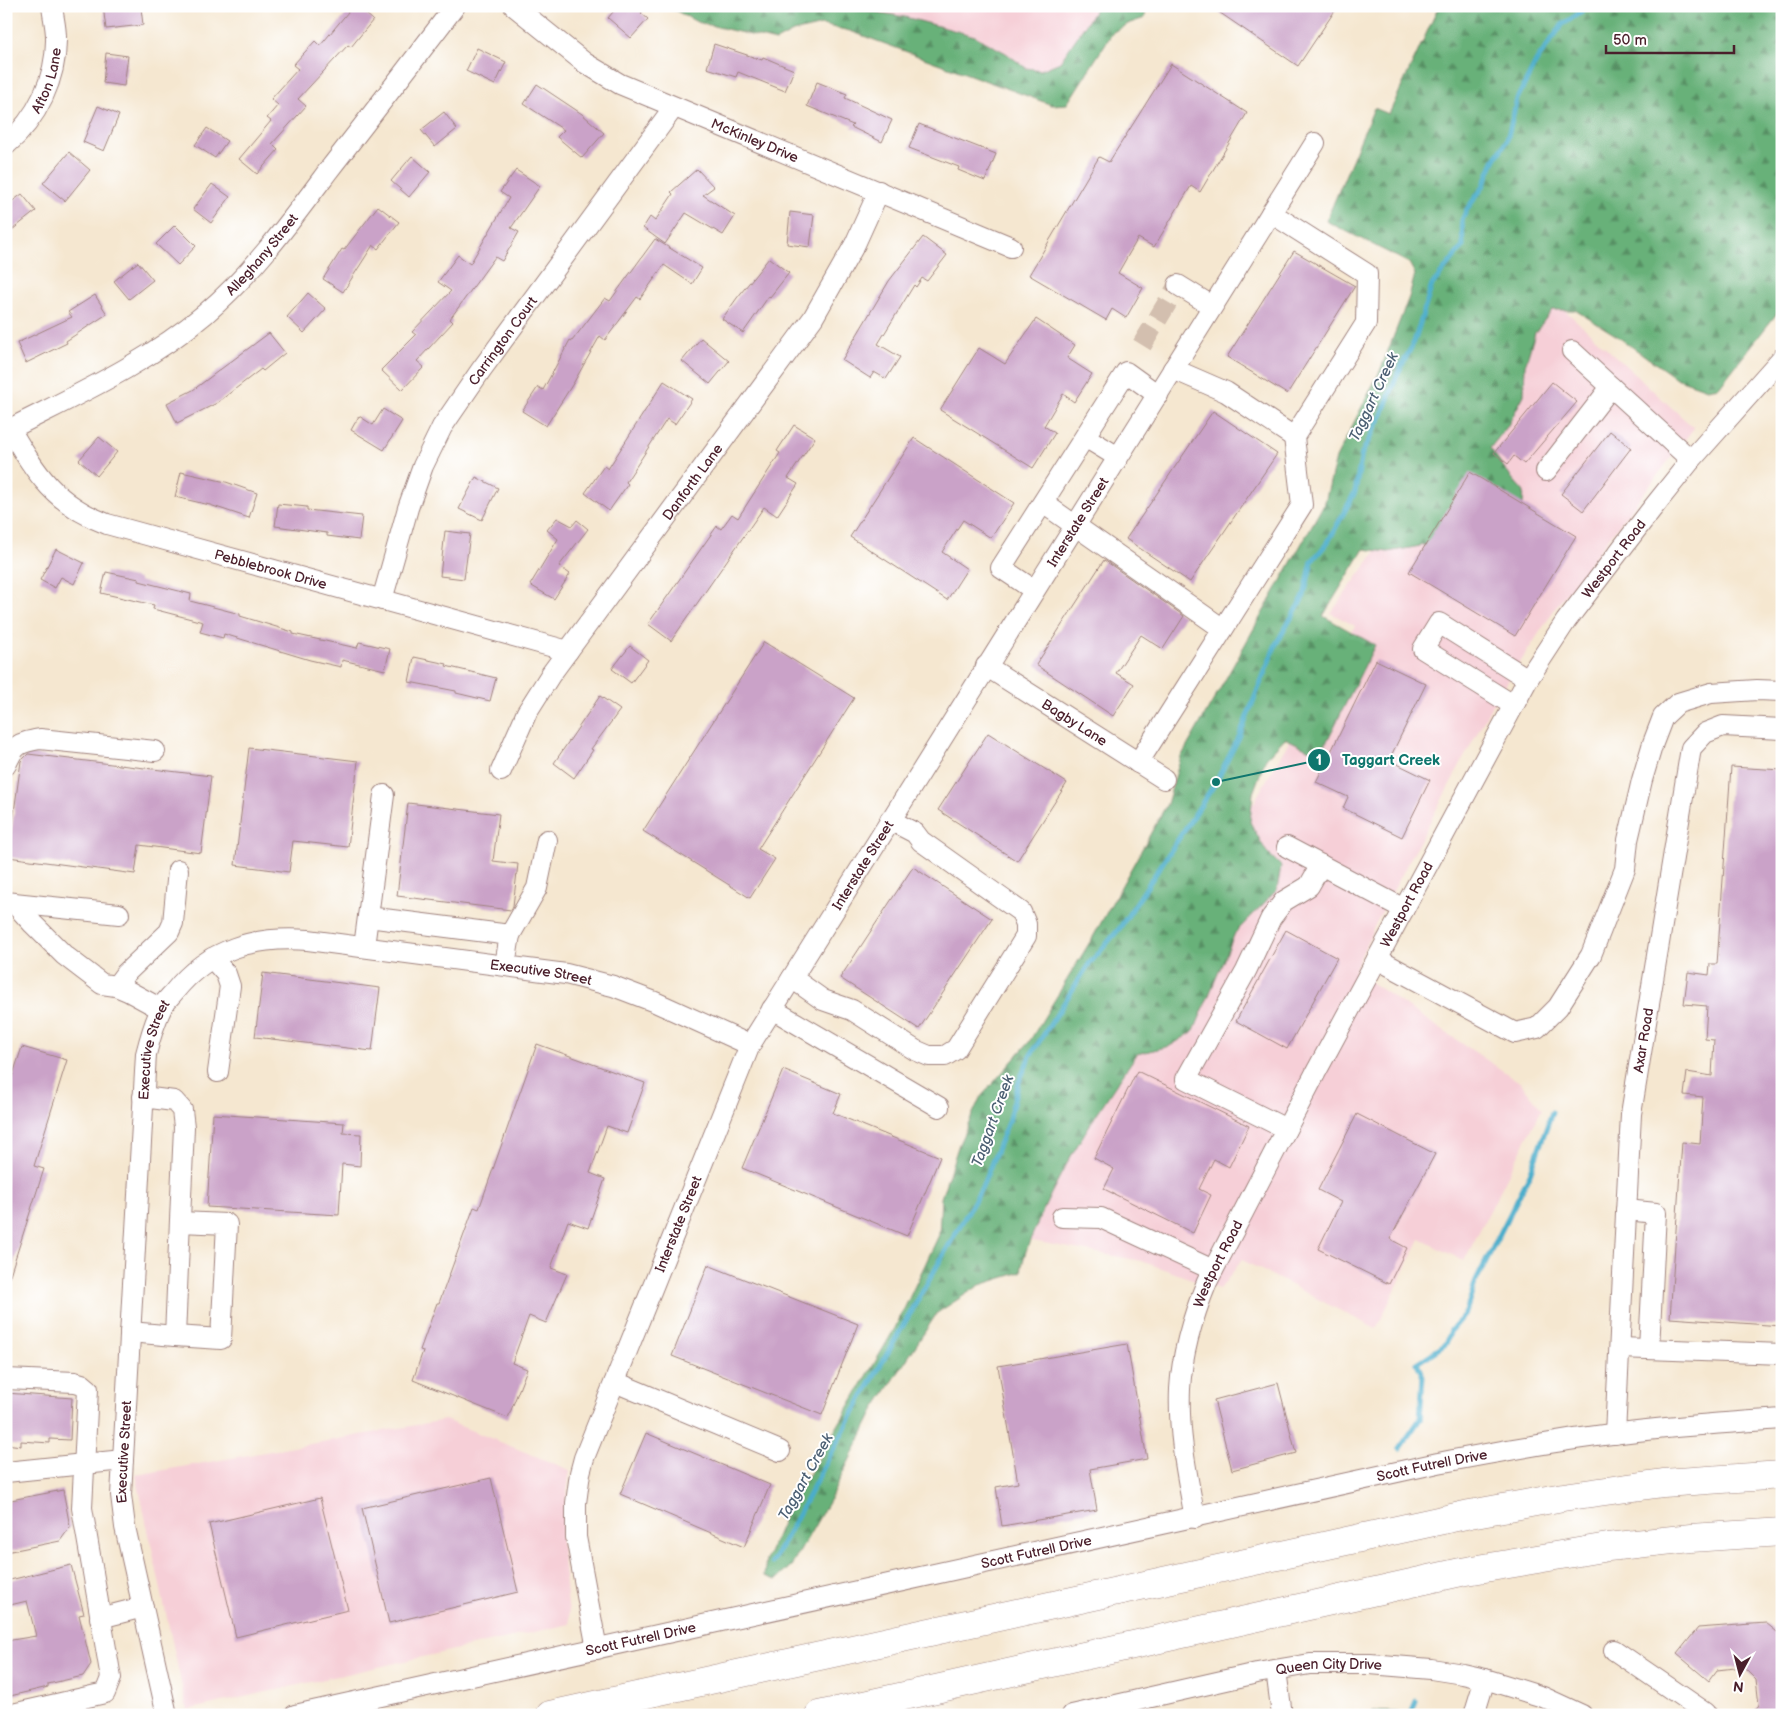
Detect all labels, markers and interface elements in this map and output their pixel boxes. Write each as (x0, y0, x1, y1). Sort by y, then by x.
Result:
scale bar (1606, 22, 1733, 54)
text: 50 m (1613, 31, 1647, 50)
street label: Afton Lane (27, 47, 64, 116)
street label: McKinley Drive (709, 114, 801, 166)
street label: Alleghany Street (222, 210, 302, 299)
street label: Carrington Court (465, 292, 541, 389)
water label: Taggart Creek (1345, 349, 1403, 445)
street label: Danforth Lane (659, 440, 726, 523)
street label: Interstate Street (1043, 473, 1112, 570)
street label: Westport Road (1578, 516, 1649, 601)
street label: Pebblebrook Drive (213, 546, 329, 593)
street label: Bagby Lane (1039, 695, 1111, 749)
callout: Taggart Creek (1307, 745, 1450, 775)
text: 1 (1316, 751, 1322, 770)
text: Taggart Creek (1342, 751, 1440, 770)
street label: Interstate Street (828, 817, 897, 913)
street label: Westport Road (1376, 859, 1436, 950)
street label: Executive Street (489, 956, 594, 989)
street label: Executive Street (135, 995, 173, 1100)
street label: Axar Road (1629, 1007, 1657, 1074)
water label: Taggart Creek (968, 1072, 1019, 1170)
street label: Interstate Street (651, 1173, 705, 1275)
street label: Westport Road (1190, 1217, 1246, 1310)
street label: Executive Street (112, 1399, 135, 1504)
water label: Taggart Creek (774, 1430, 838, 1524)
street label: Scott Futrell Drive (1375, 1446, 1488, 1485)
street label: Scott Futrell Drive (979, 1531, 1093, 1572)
street label: Scott Futrell Drive (584, 1618, 697, 1659)
north arrow (1716, 1648, 1766, 1698)
street label: Queen City Drive (1274, 1655, 1383, 1678)
text: N (1732, 1677, 1745, 1695)

